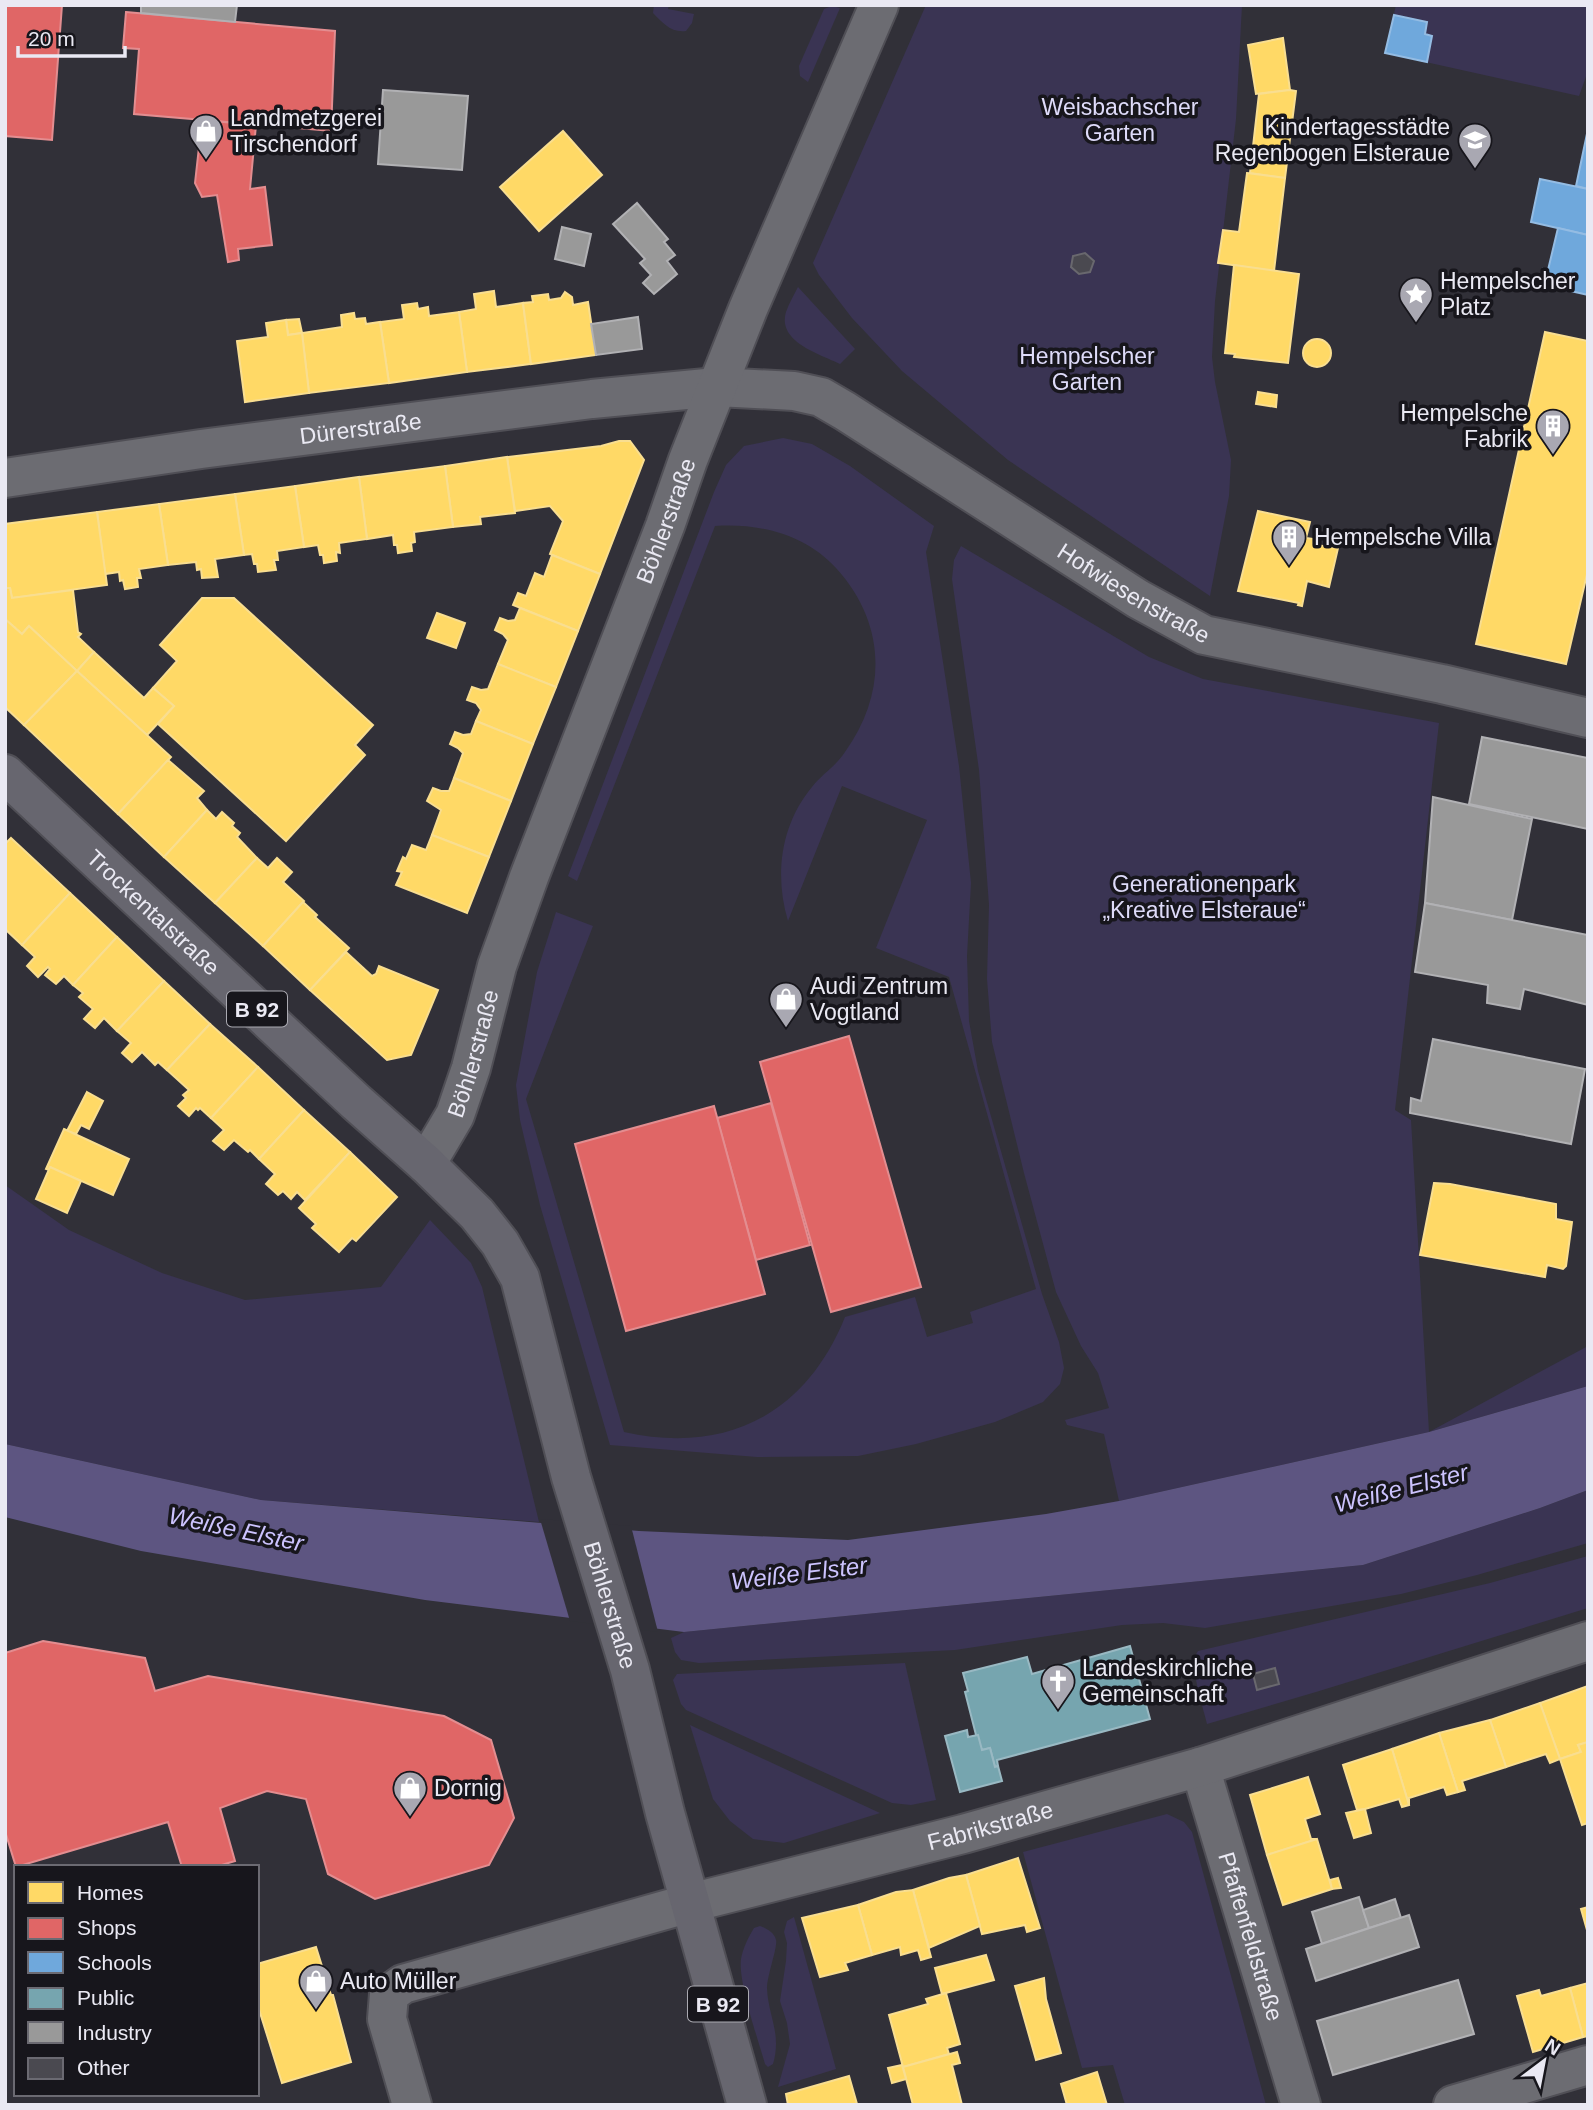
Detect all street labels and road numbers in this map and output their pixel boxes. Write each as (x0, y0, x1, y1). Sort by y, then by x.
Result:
street label: Dürerstraße (298, 408, 423, 449)
street label: Böhlerstraße (631, 455, 701, 587)
street label: Hofwiesenstraße (1053, 538, 1214, 649)
street label: Trockentalstraße (82, 844, 225, 981)
street label: Böhlerstraße (442, 987, 503, 1121)
road number: B 92 (227, 992, 287, 1026)
street label: Böhlerstraße (578, 1538, 642, 1672)
street label: Fabrikstraße (925, 1796, 1056, 1855)
street label: Pfaffenfeldstraße (1213, 1849, 1288, 2024)
road number: B 92 (688, 1986, 748, 2022)

